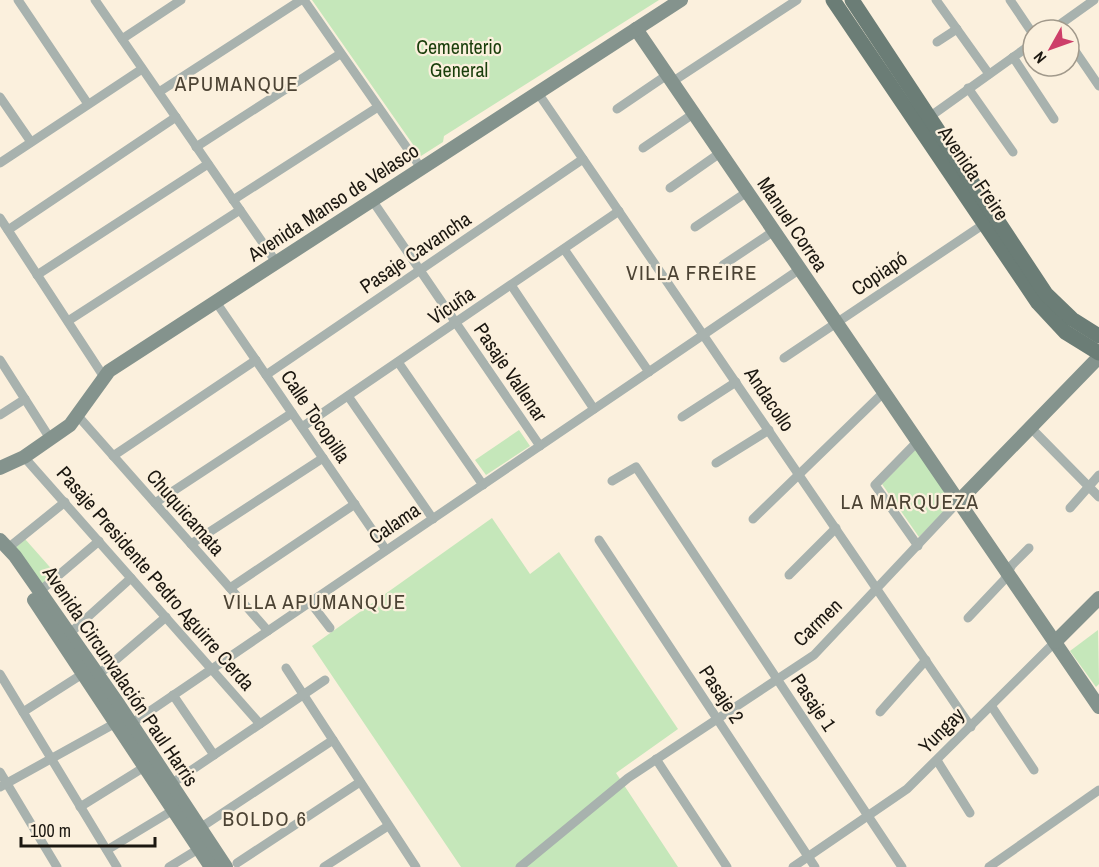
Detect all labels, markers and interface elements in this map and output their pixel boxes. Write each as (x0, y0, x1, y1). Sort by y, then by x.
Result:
north arrow (1021, 18, 1081, 78)
park label: Cementerio General (416, 33, 502, 83)
text: N (1028, 47, 1051, 68)
district label: APUMANQUE (174, 69, 299, 98)
street label: Avenida Freire (932, 120, 1015, 225)
street label: Avenida Manso de Velasco (242, 137, 424, 268)
street label: Manuel Correa (751, 171, 835, 277)
street label: Pasaje Cavancha (354, 205, 476, 299)
street label: Copiapó (846, 244, 912, 302)
district label: VILLA FREIRE (626, 258, 758, 287)
street label: Vicuña (422, 280, 480, 330)
street label: Pasaje Vallenar (468, 317, 554, 427)
street label: Andacollo (738, 361, 801, 436)
street label: Calle Tocopilla (275, 364, 357, 468)
street label: Pasaje Presidente Pedro Aguirre Cerda (51, 460, 261, 696)
street label: Chuquicamata (141, 463, 231, 561)
district label: LA MARQUEZA (841, 487, 980, 516)
street label: Calama (363, 496, 425, 550)
street label: Avenida Circunvalación Paul Harris (36, 560, 205, 791)
district label: VILLA APUMANQUE (223, 587, 407, 616)
street label: Carmen (787, 592, 847, 652)
street label: Pasaje 2 (693, 660, 751, 728)
street label: Pasaje 1 (785, 668, 843, 736)
street label: Yungay (912, 701, 970, 759)
district label: BOLDO 6 (222, 804, 308, 833)
scale bar (21, 810, 154, 848)
text: 100 m (30, 818, 71, 843)

